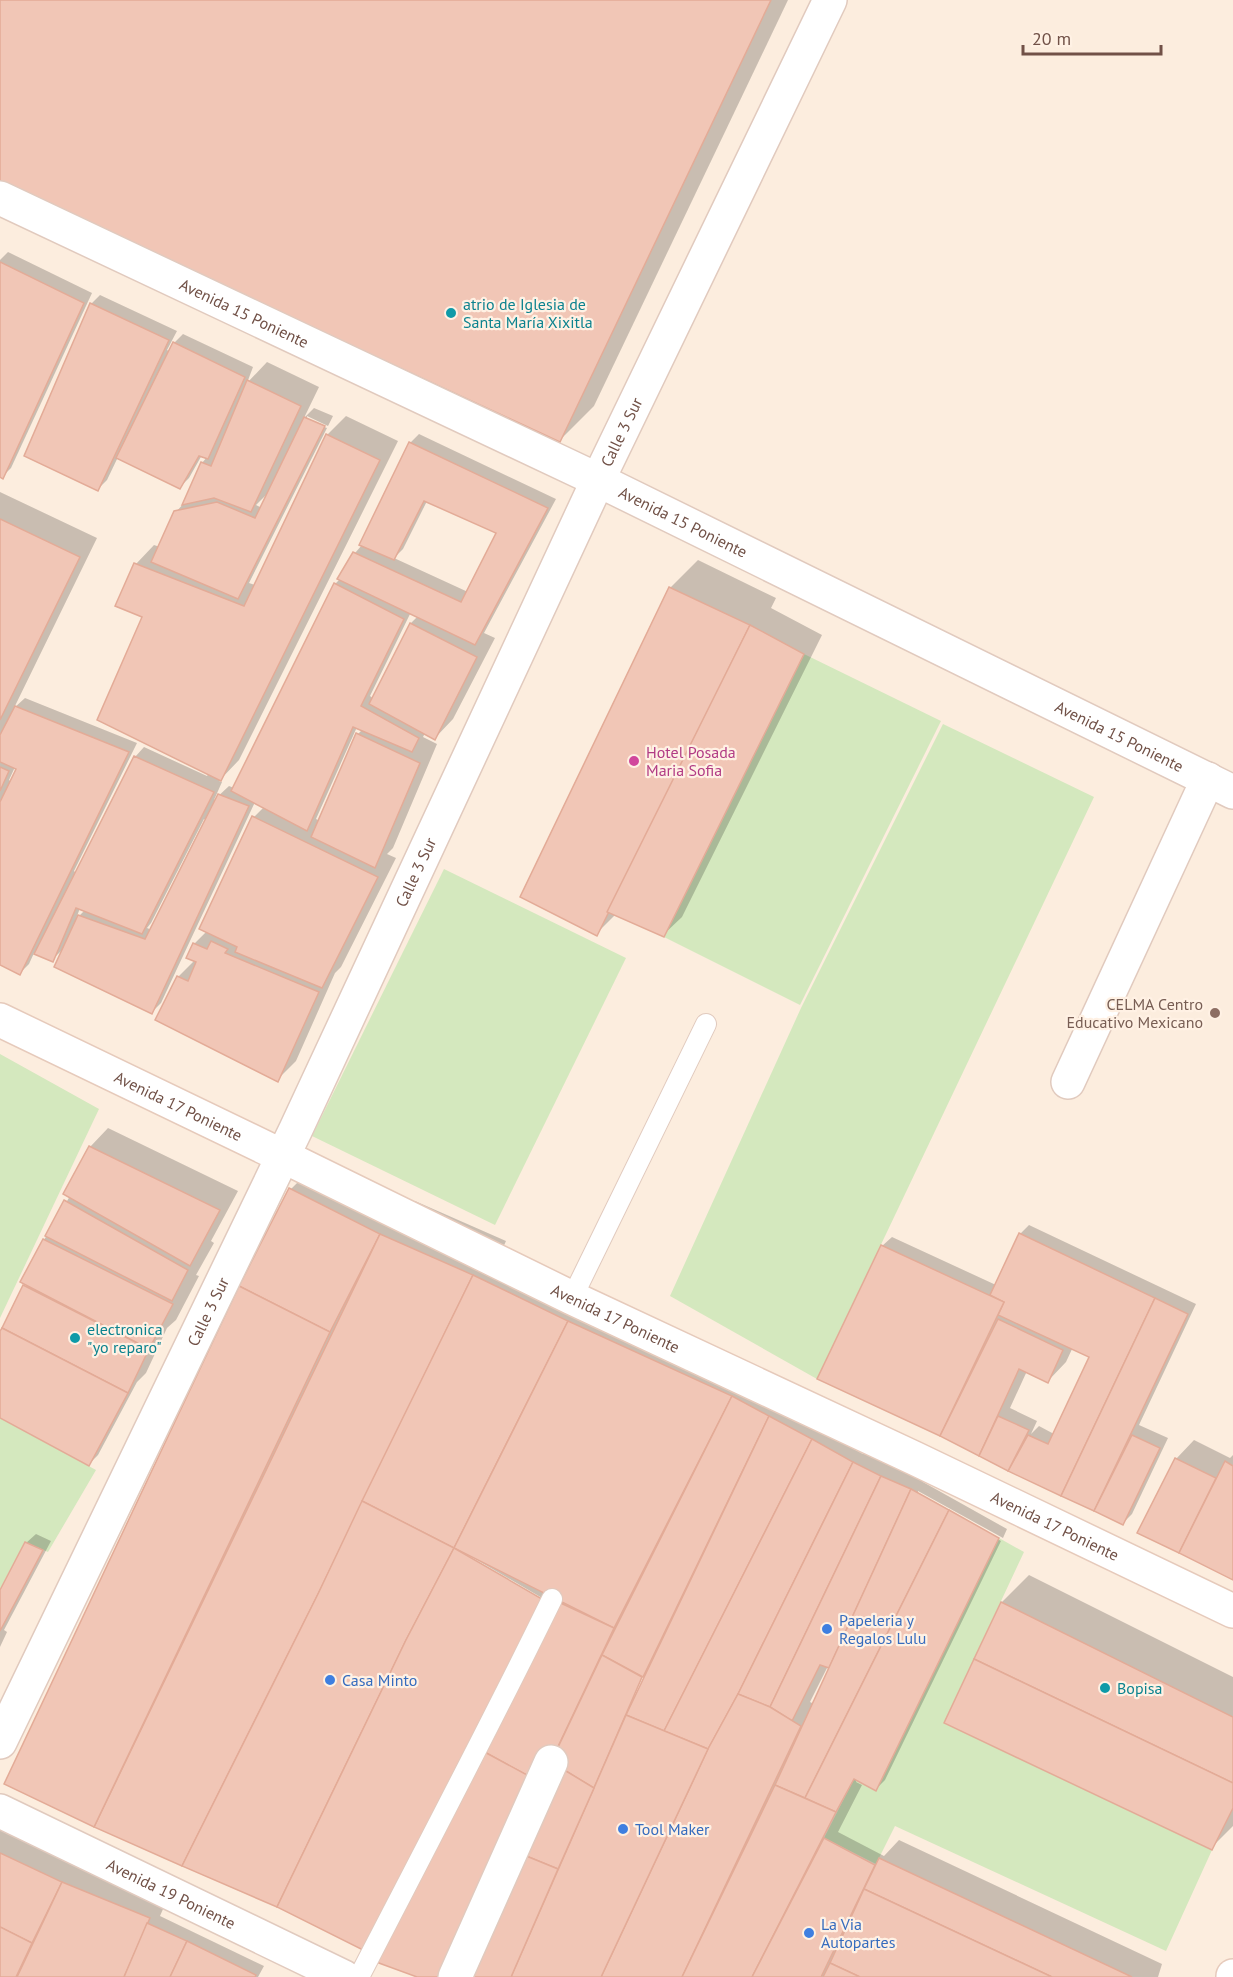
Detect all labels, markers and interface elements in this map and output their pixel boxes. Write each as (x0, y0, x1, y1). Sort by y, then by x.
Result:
scale bar (1023, 18, 1161, 56)
text: 20 m (1032, 27, 1071, 50)
street label: Avenida 15 Poniente (176, 274, 312, 352)
place label: atrio de Iglesia de Santa María Xixitla (463, 294, 593, 332)
marker: atrio de Iglesia de Santa María Xixitla (444, 306, 458, 320)
street label: Calle 3 Sur (596, 394, 647, 470)
street label: Avenida 15 Poniente (616, 482, 751, 562)
street label: Avenida 15 Poniente (1052, 696, 1187, 776)
place label: Hotel Posada Maria Sofia (646, 742, 736, 780)
marker: Hotel Posada Maria Sofia (627, 754, 641, 768)
street label: Calle 3 Sur (391, 834, 440, 910)
place label: CELMA Centro Educativo Mexicano (1067, 994, 1203, 1032)
marker: CELMA Centro Educativo Mexicano (1208, 1006, 1222, 1020)
street label: Avenida 17 Poniente (111, 1067, 246, 1145)
street label: Calle 3 Sur (183, 1273, 233, 1349)
street label: Avenida 17 Poniente (548, 1279, 683, 1357)
place label: electronica "yo reparo" (87, 1319, 163, 1357)
marker: electronica "yo reparo" (68, 1331, 82, 1345)
street label: Avenida 17 Poniente (988, 1486, 1122, 1565)
place label: Papeleria y Regalos Lulu (839, 1610, 926, 1648)
marker: Papeleria y Regalos Lulu (820, 1622, 834, 1636)
place label: Casa Minto (342, 1670, 417, 1690)
marker: Casa Minto (323, 1673, 337, 1687)
place label: Bopisa (1117, 1678, 1163, 1698)
marker: Bopisa (1098, 1681, 1112, 1695)
place label: Tool Maker (635, 1819, 710, 1839)
marker: Tool Maker (616, 1822, 630, 1836)
street label: Avenida 19 Poniente (104, 1854, 239, 1933)
place label: La Via Autopartes (821, 1914, 896, 1952)
marker: La Via Autopartes (802, 1926, 816, 1940)

